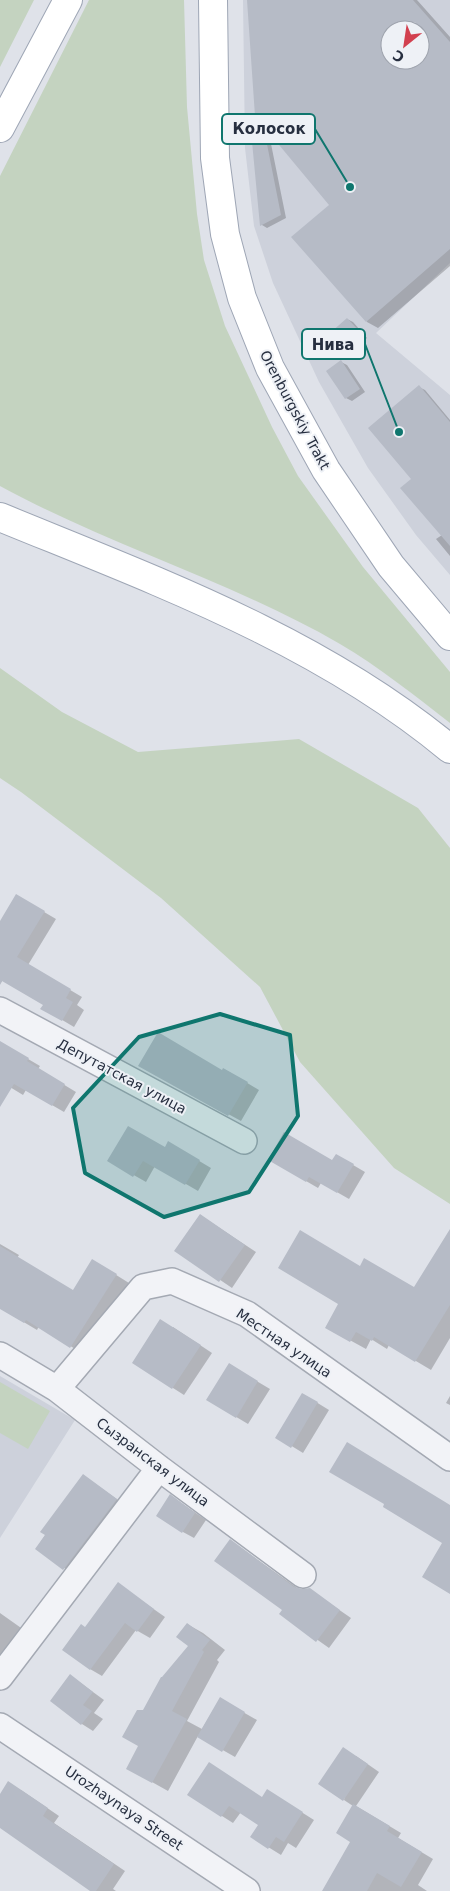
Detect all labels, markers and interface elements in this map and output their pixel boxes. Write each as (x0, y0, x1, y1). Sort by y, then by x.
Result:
north arrow (380, 20, 430, 70)
text: С (390, 47, 407, 66)
callout: Колосок (222, 114, 315, 144)
text: Колосок (232, 120, 306, 138)
callout: Нива (302, 329, 365, 359)
text: Нива (312, 336, 354, 354)
street label: Orenburgskiy Trakt (257, 348, 333, 473)
street label: Депутатская улица (55, 1035, 189, 1117)
street label: Местная улица (233, 1305, 335, 1381)
street label: Сызранская улица (94, 1414, 212, 1510)
street label: Urozhaynaya Street (62, 1763, 186, 1854)

